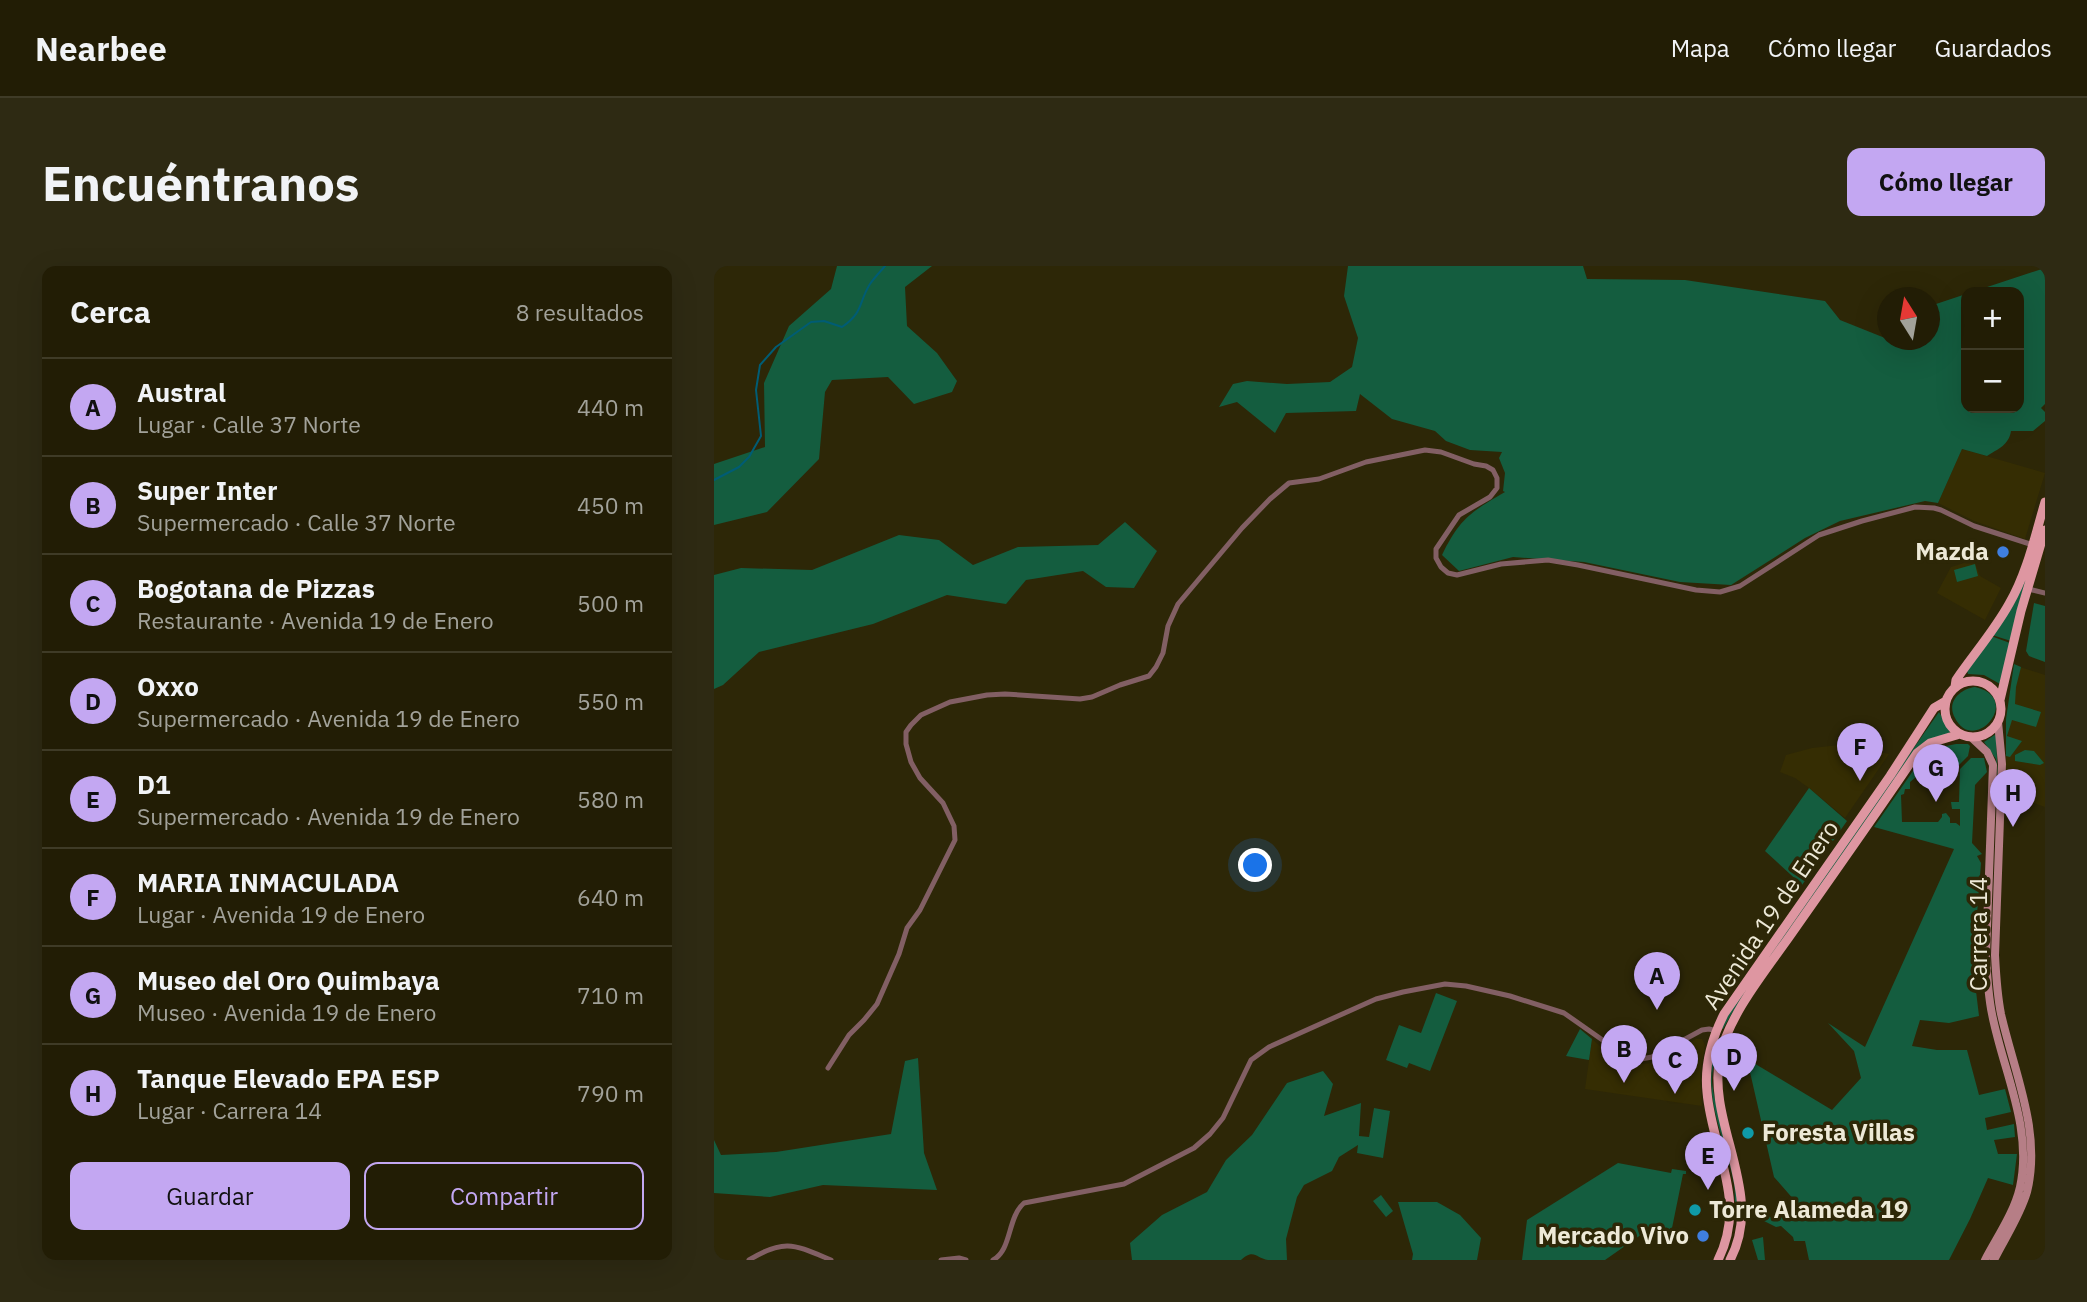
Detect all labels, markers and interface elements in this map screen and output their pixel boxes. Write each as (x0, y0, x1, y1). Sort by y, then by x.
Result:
text: Nearbee (35, 27, 167, 70)
text: Mapa (1671, 32, 1730, 64)
text: Cómo llegar (1768, 32, 1896, 64)
text: Guardados (1934, 32, 2052, 64)
button: Cómo llegar (1847, 148, 2045, 216)
text: Encuéntranos (42, 151, 360, 214)
north arrow (1877, 287, 1940, 350)
map controls (1961, 287, 2024, 413)
button: + (1961, 287, 2024, 350)
text: Cerca (70, 292, 151, 331)
text: 8 resultados (516, 297, 644, 327)
button: − (1961, 350, 2024, 413)
text: Austral (137, 375, 226, 409)
text: A (85, 392, 101, 422)
text: 440 m (577, 392, 644, 422)
text: Lugar · Calle 37 Norte (137, 409, 361, 439)
text: Super Inter (137, 473, 277, 507)
text: B (85, 490, 101, 520)
text: 450 m (577, 490, 644, 520)
text: Supermercado · Calle 37 Norte (137, 507, 456, 537)
place label: Mazda (1915, 535, 1989, 567)
marker: Mazda (1995, 544, 2011, 560)
text: Bogotana de Pizzas (137, 571, 375, 605)
text: C (86, 588, 100, 618)
text: 500 m (577, 588, 644, 618)
text: Restaurante · Avenida 19 de Enero (137, 605, 494, 635)
text: Oxxo (137, 669, 199, 703)
text: D (85, 686, 101, 716)
text: 550 m (577, 686, 644, 716)
text: Supermercado · Avenida 19 de Enero (137, 703, 520, 733)
pin: F (1837, 723, 1883, 781)
pin: G (1913, 744, 1959, 802)
text: D1 (137, 767, 171, 801)
pin: H (1990, 769, 2036, 827)
text: E (86, 784, 100, 814)
text: 580 m (577, 784, 644, 814)
text: Supermercado · Avenida 19 de Enero (137, 801, 520, 831)
street label: Avenida 19 de Enero (1695, 814, 1845, 1015)
your location (1238, 848, 1272, 882)
text: MARIA INMACULADA (137, 865, 399, 899)
street label: Carrera 14 (1962, 877, 1994, 991)
text: F (86, 882, 100, 912)
text: 640 m (577, 882, 644, 912)
text: Lugar · Avenida 19 de Enero (137, 899, 425, 929)
pin: A (1634, 952, 1680, 1010)
text: Museo del Oro Quimbaya (137, 963, 440, 997)
text: G (85, 980, 101, 1010)
text: 710 m (577, 980, 644, 1010)
text: Museo · Avenida 19 de Enero (137, 997, 436, 1027)
pin: B (1601, 1025, 1647, 1083)
pin: D (1711, 1033, 1757, 1091)
pin: C (1652, 1036, 1698, 1094)
text: Tanque Elevado EPA ESP (137, 1061, 440, 1095)
text: H (85, 1078, 101, 1108)
text: 790 m (577, 1078, 644, 1108)
text: Lugar · Carrera 14 (137, 1095, 322, 1125)
place label: Foresta Villas (1762, 1116, 1915, 1148)
marker: Foresta Villas (1740, 1125, 1756, 1141)
pin: E (1685, 1132, 1731, 1190)
button: Guardar (70, 1162, 350, 1230)
button: Compartir (364, 1162, 644, 1230)
place label: Torre Alameda 19 (1709, 1193, 1908, 1225)
marker: Torre Alameda 19 (1687, 1202, 1703, 1218)
place label: Mercado Vivo (1538, 1219, 1689, 1251)
marker: Mercado Vivo (1695, 1228, 1711, 1244)

